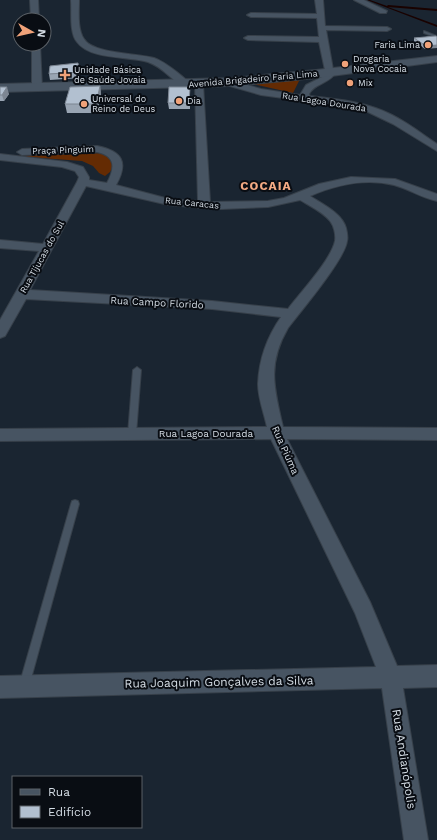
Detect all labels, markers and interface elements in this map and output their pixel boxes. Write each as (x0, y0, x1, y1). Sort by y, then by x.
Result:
north arrow (12, 12, 52, 52)
text: N (34, 28, 48, 38)
place label: Faria Lima (374, 40, 420, 50)
marker: Faria Lima (423, 40, 433, 50)
place label: Drogaria Nova Cocaia (353, 54, 407, 74)
marker: Drogaria Nova Cocaia (340, 59, 350, 69)
place label: Unidade Básica de Saúde Jovaia (74, 65, 146, 85)
street label: Avenida Brigadeiro Faria Lima (188, 68, 318, 90)
marker: Unidade Básica de Saúde Jovaia (59, 69, 71, 81)
marker: Mix (345, 78, 355, 88)
place label: Mix (358, 78, 373, 88)
street label: Rua Lagoa Dourada (281, 90, 367, 114)
place label: Universal do Reino de Deus (92, 94, 156, 114)
marker: Dia (174, 96, 184, 106)
place label: Dia (187, 96, 201, 106)
marker: Universal do Reino de Deus (79, 99, 89, 109)
street label: Praça Pinguim (32, 144, 94, 156)
district label: COCAIA (240, 179, 292, 193)
street label: Rua Caracas (165, 195, 220, 211)
street label: Rua Tijucas do Sul (18, 219, 66, 295)
street label: Rua Campo Florido (110, 295, 204, 310)
street label: Rua Piúma (270, 424, 301, 476)
street label: Rua Lagoa Dourada (159, 428, 253, 439)
street label: Rua Joaquim Gonçalves da Silva (124, 673, 314, 691)
street label: Rua Andianópolis (389, 708, 419, 810)
legend (12, 776, 142, 828)
text: Rua (48, 785, 70, 799)
text: Edifício (48, 805, 91, 819)

